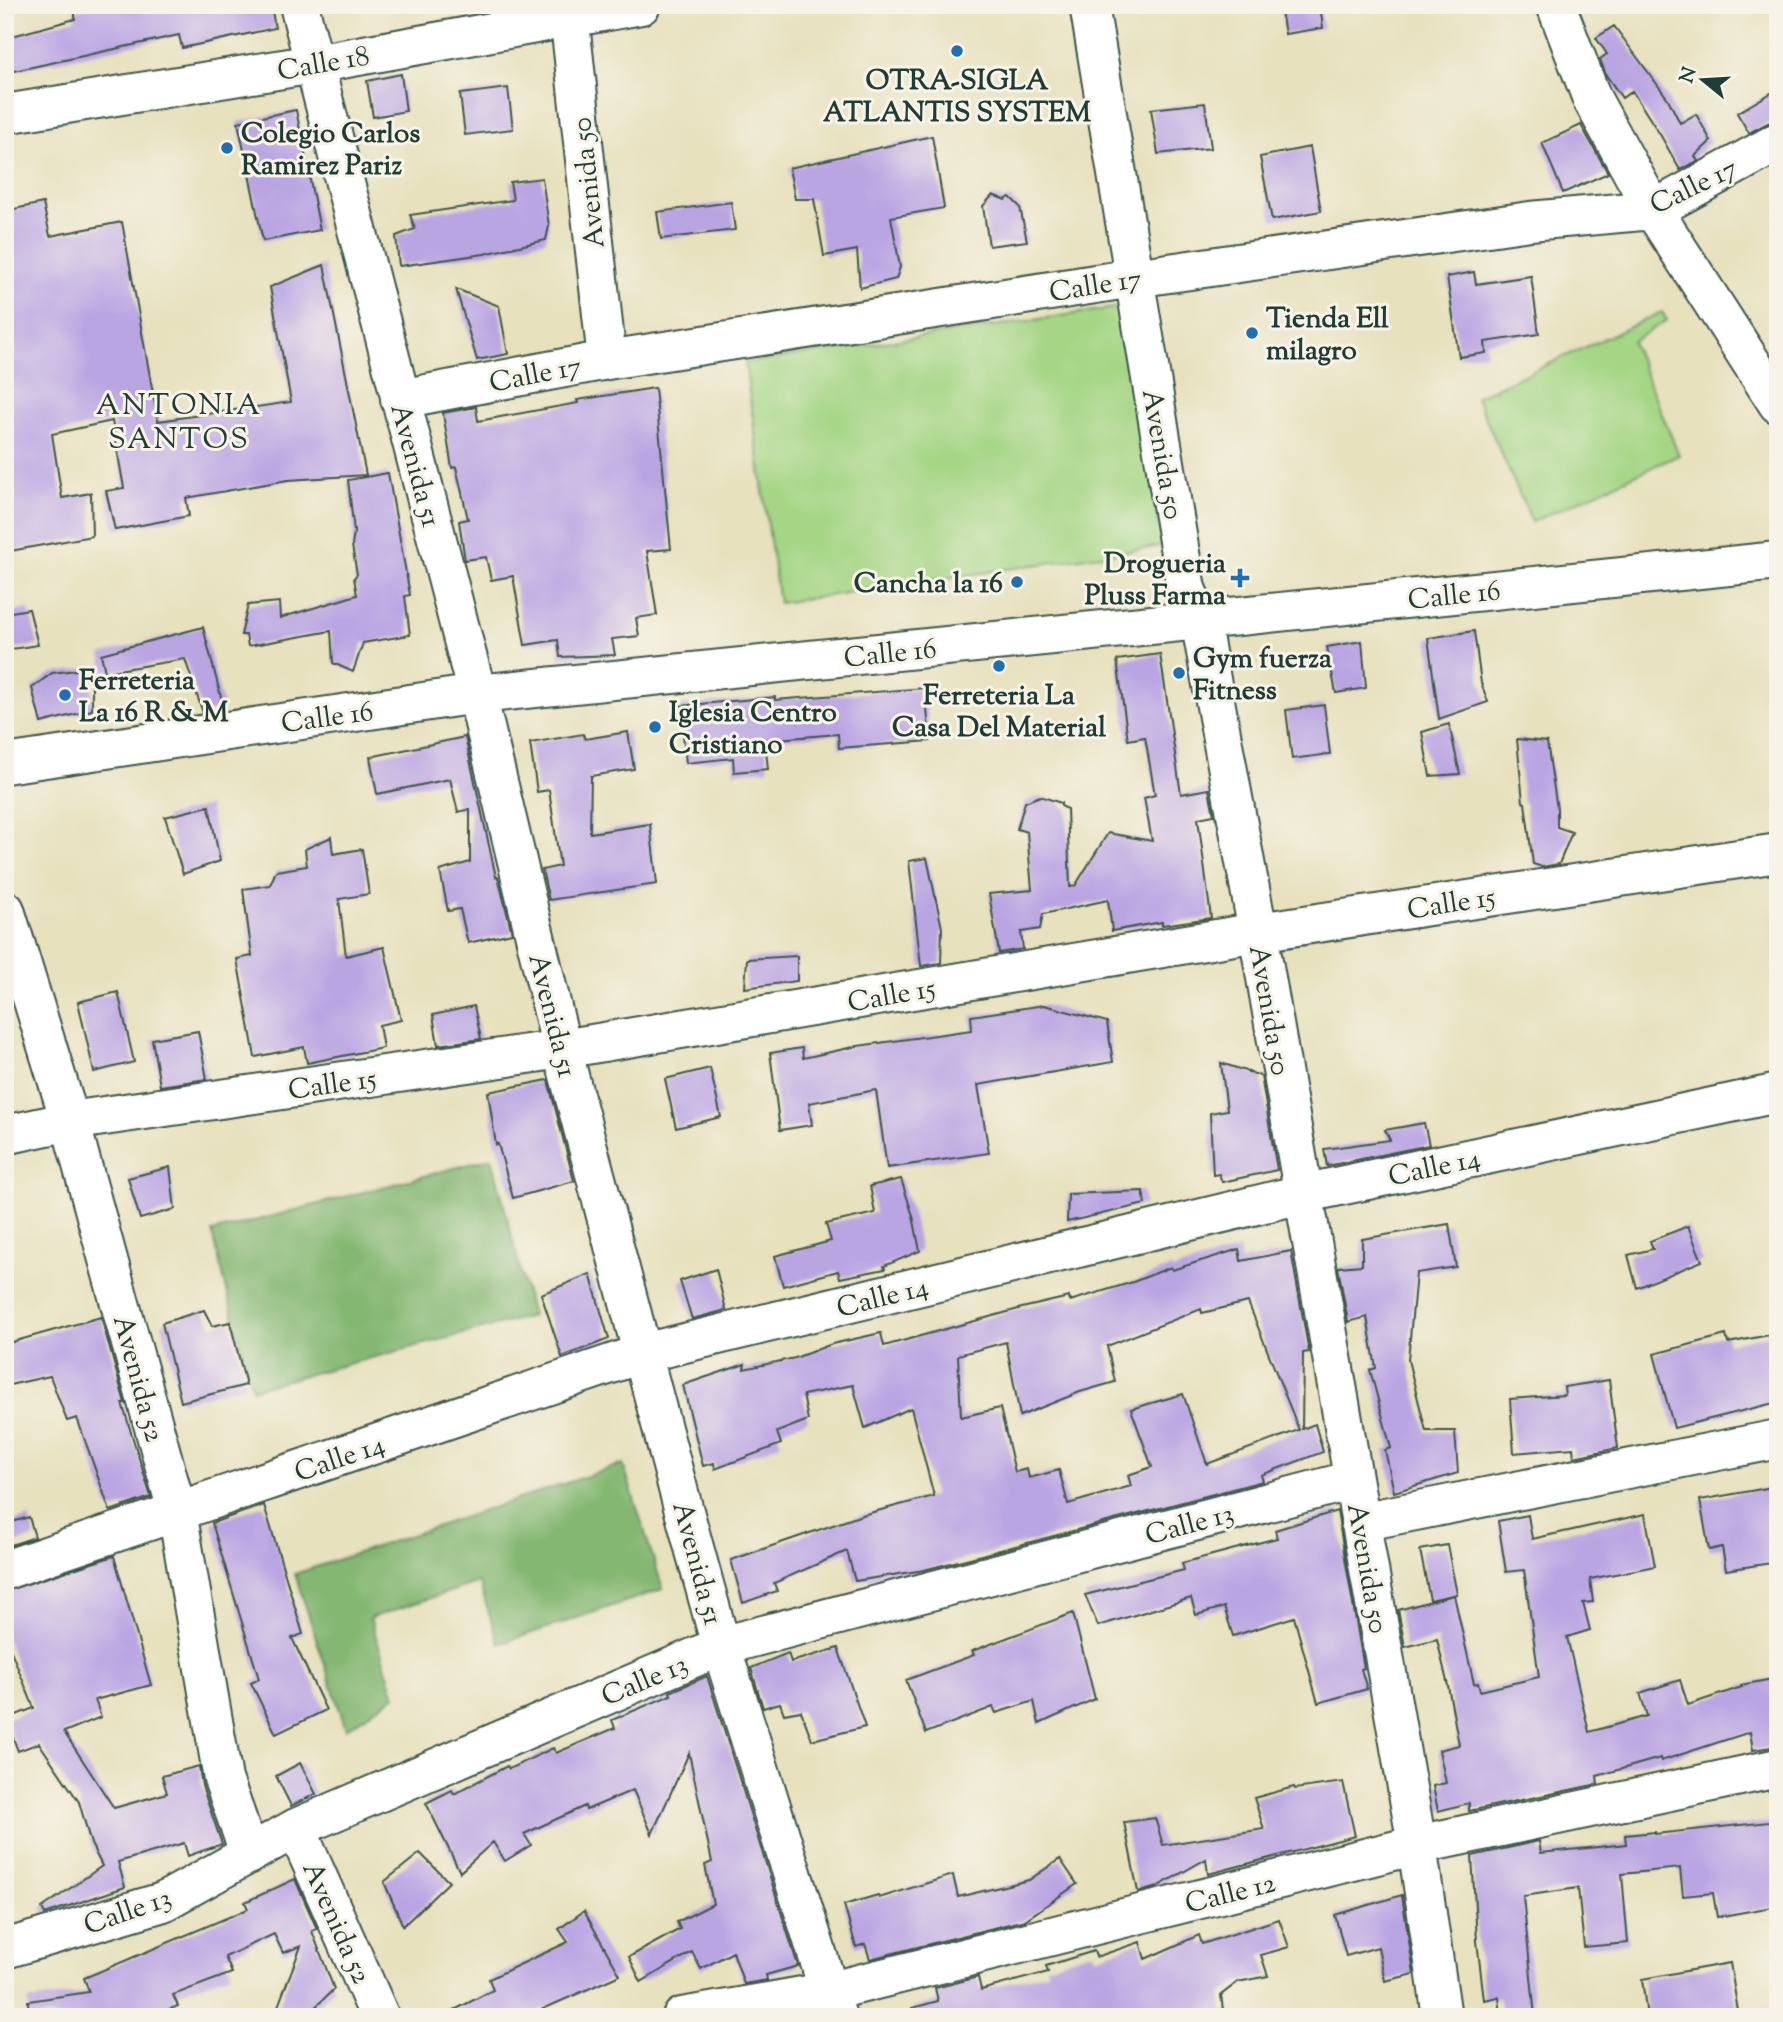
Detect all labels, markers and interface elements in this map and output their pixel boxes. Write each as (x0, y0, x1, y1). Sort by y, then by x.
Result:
street label: Calle 18 (274, 37, 373, 93)
marker: OTRA-SIGLA ATLANTIS SYSTEM (949, 43, 965, 59)
north arrow (1668, 46, 1738, 116)
place label: OTRA-SIGLA ATLANTIS SYSTEM (823, 62, 1091, 134)
text: N (1674, 64, 1704, 87)
place label: Colegio Carlos Ramirez Pariz (241, 115, 420, 187)
street label: Avenida 50 (563, 115, 617, 250)
marker: Colegio Carlos Ramirez Pariz (219, 140, 235, 156)
street label: Calle 17 (1644, 149, 1745, 226)
street label: Calle 17 (1046, 260, 1145, 314)
place label: Tienda Ell milagro (1266, 300, 1389, 372)
marker: Tienda Ell milagro (1244, 325, 1260, 341)
street label: Calle 17 (486, 347, 585, 404)
district label: ANTONIA SANTOS (96, 385, 262, 462)
street label: Avenida 50 (1130, 386, 1192, 523)
street label: Avenida 51 (378, 400, 450, 532)
place label: Drogueria Pluss Farma (1084, 545, 1226, 617)
place label: Cancha la 16 (854, 565, 1003, 605)
marker: Drogueria Pluss Farma (1232, 570, 1248, 586)
street label: Calle 16 (1406, 572, 1503, 622)
marker: Cancha la 16 (1009, 574, 1025, 590)
street label: Calle 16 (842, 630, 939, 680)
place label: Gym fuerza Fitness (1193, 640, 1332, 712)
marker: Ferreteria La Casa Del Material (991, 658, 1007, 674)
place label: Ferreteria La 16 R & M (79, 662, 229, 734)
marker: Gym fuerza Fitness (1171, 665, 1187, 681)
place label: Ferreteria La Casa Del Material (892, 677, 1106, 749)
marker: Ferreteria La 16 R & M (57, 687, 73, 703)
street label: Calle 16 (279, 693, 376, 745)
place label: Iglesia Centro Cristiano (669, 694, 837, 766)
marker: Iglesia Centro Cristiano (647, 719, 663, 735)
street label: Calle 15 (1405, 878, 1499, 932)
street label: Avenida 50 (1237, 942, 1299, 1079)
street label: Avenida 51 (516, 950, 586, 1082)
street label: Calle 15 (844, 969, 939, 1024)
street label: Calle 15 (286, 1060, 379, 1112)
street label: Calle 14 (1385, 1140, 1484, 1198)
street label: Calle 14 (833, 1268, 933, 1330)
street label: Avenida 52 (101, 1311, 173, 1447)
street label: Calle 14 (289, 1426, 390, 1494)
street label: Calle 13 (1141, 1495, 1239, 1557)
street label: Avenida 51 (660, 1498, 732, 1630)
street label: Avenida 50 (1335, 1500, 1397, 1637)
street label: Calle 13 (596, 1646, 695, 1718)
street label: Avenida 52 (291, 1856, 380, 1991)
street label: Calle 12 (1181, 1864, 1280, 1925)
street label: Calle 13 (79, 1879, 177, 1946)

